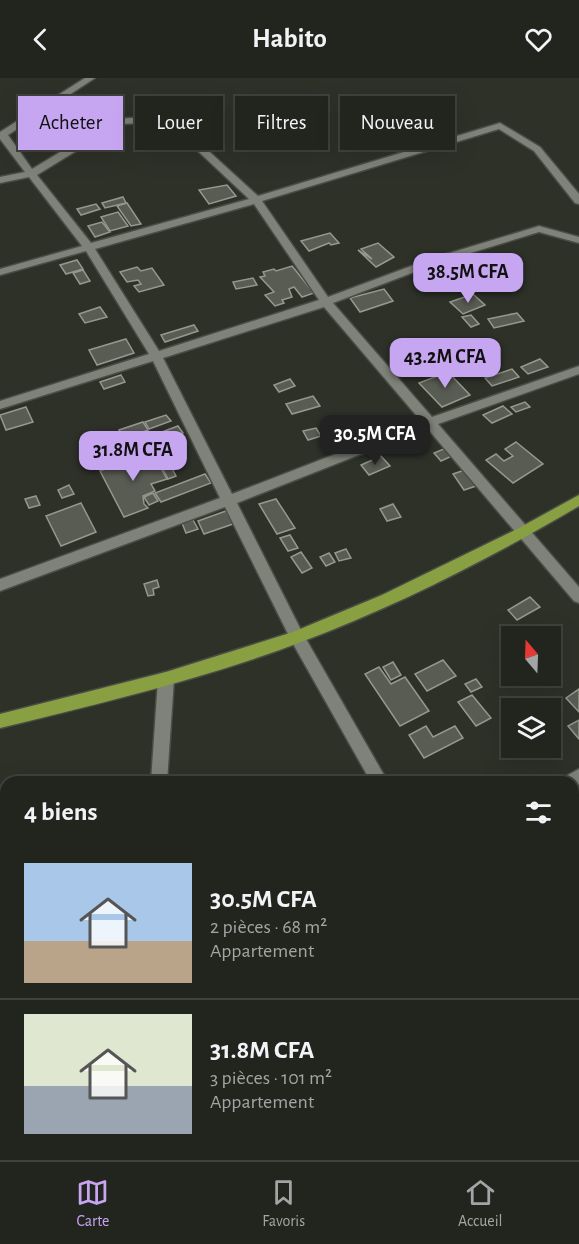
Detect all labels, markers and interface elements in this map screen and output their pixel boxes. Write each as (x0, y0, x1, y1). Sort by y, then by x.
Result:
icon: back (24, 23, 57, 56)
icon: heart (522, 23, 555, 56)
text: Habito (252, 25, 327, 52)
chip: Acheter (18, 96, 123, 150)
chip: Louer (135, 96, 223, 150)
chip: Filtres (235, 96, 328, 150)
chip: Nouveau (340, 96, 455, 150)
pin: 38.5M CFA (399, 253, 537, 304)
text: 38.5M CFA (427, 262, 509, 282)
pin: 43.2M CFA (376, 338, 514, 389)
text: 43.2M CFA (404, 347, 486, 367)
pin: 30.5M CFA (306, 415, 444, 466)
text: 30.5M CFA (334, 424, 416, 444)
pin: 31.8M CFA (64, 431, 202, 482)
text: 31.8M CFA (93, 440, 173, 460)
north arrow (501, 626, 561, 686)
map controls (501, 626, 561, 758)
button: layers (501, 698, 561, 758)
icon: filters (522, 796, 555, 829)
text: 4 biens (24, 799, 97, 825)
text: 30.5M CFA (210, 886, 317, 912)
icon: home (72, 887, 144, 959)
text: 2 pièces · 68 m² (210, 917, 327, 937)
text: Appartement (210, 941, 314, 961)
text: 31.8M CFA (210, 1037, 314, 1063)
icon: home (72, 1038, 144, 1110)
text: 3 pièces · 101 m² (210, 1068, 332, 1088)
text: Appartement (210, 1092, 314, 1112)
tab: Carte (76, 1176, 109, 1231)
tab: Favoris (262, 1176, 305, 1231)
tab: Accueil (458, 1176, 503, 1231)

